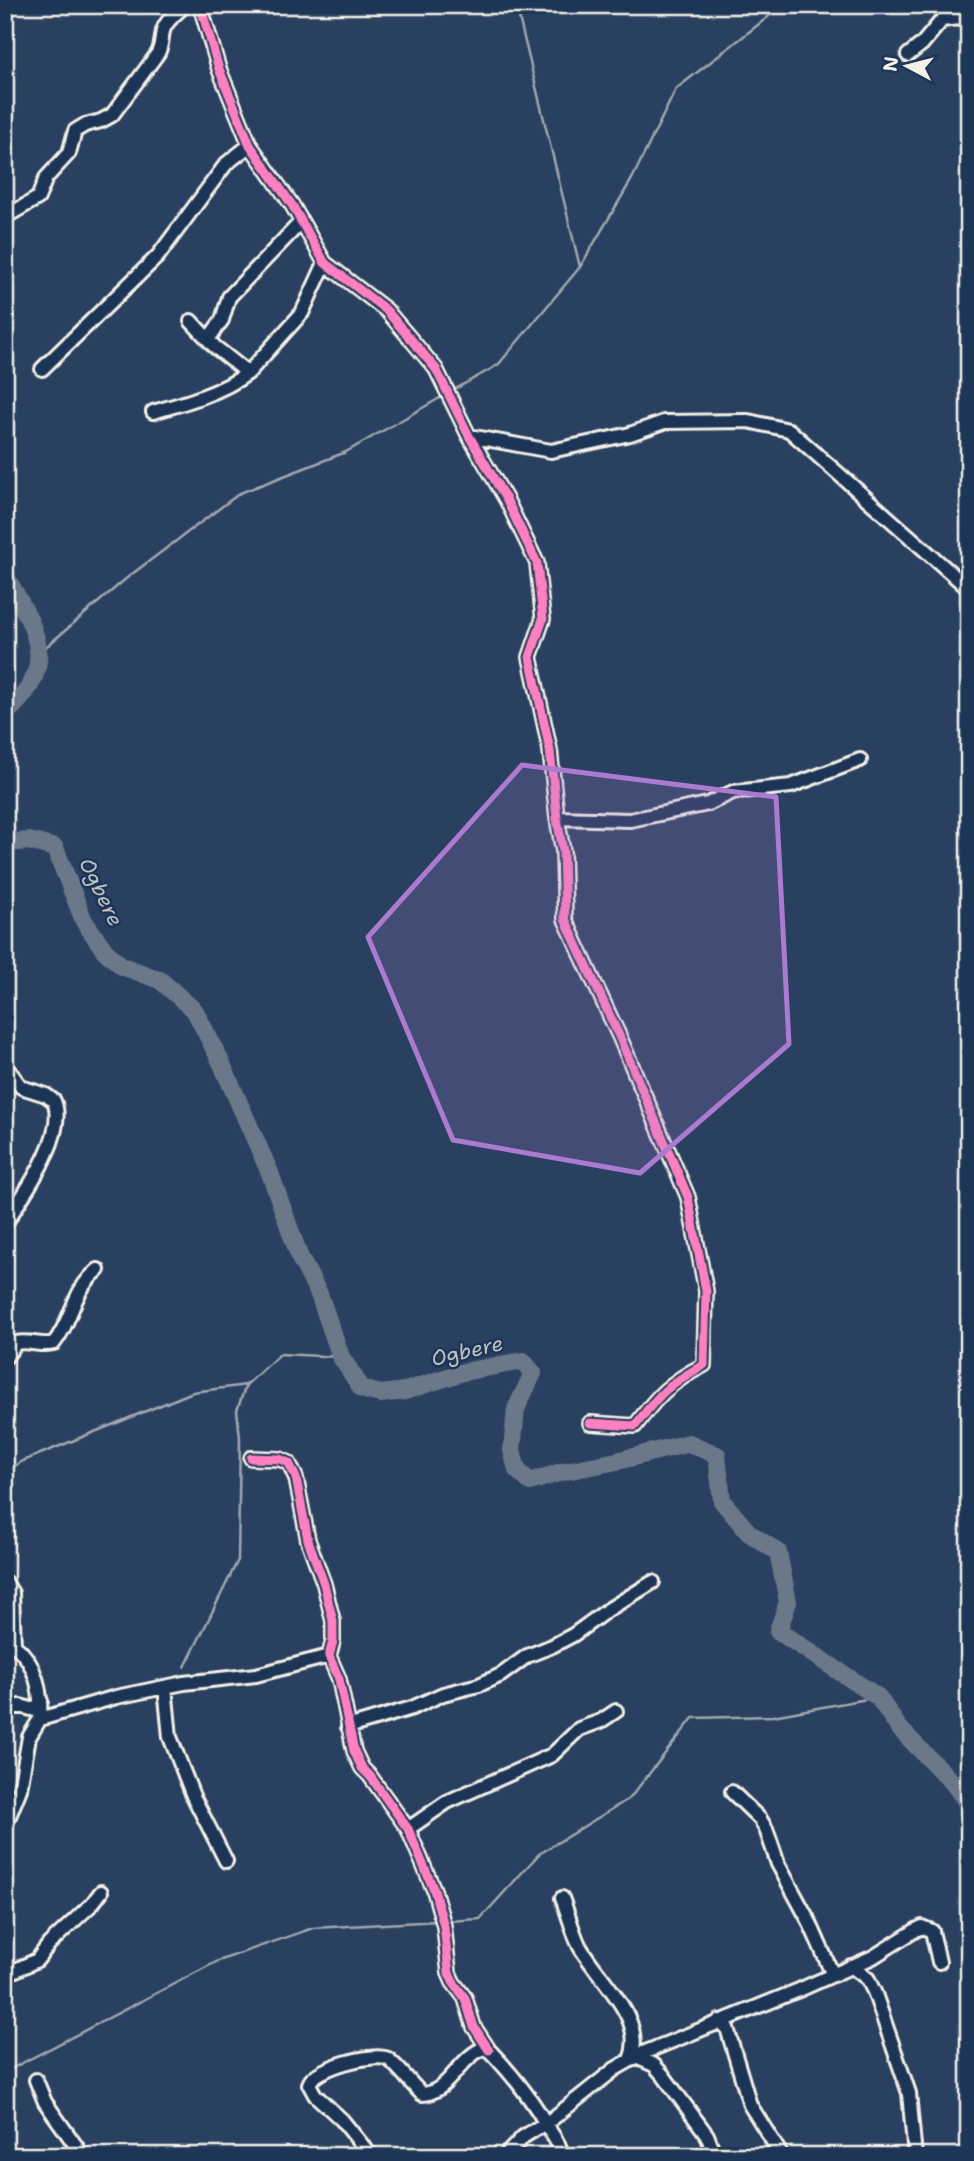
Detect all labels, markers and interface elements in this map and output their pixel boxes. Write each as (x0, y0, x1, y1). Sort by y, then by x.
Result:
north arrow (872, 32, 942, 102)
text: N (877, 55, 904, 73)
water label: Ogbere (72, 853, 130, 931)
water label: Ogbere (428, 1329, 506, 1373)

